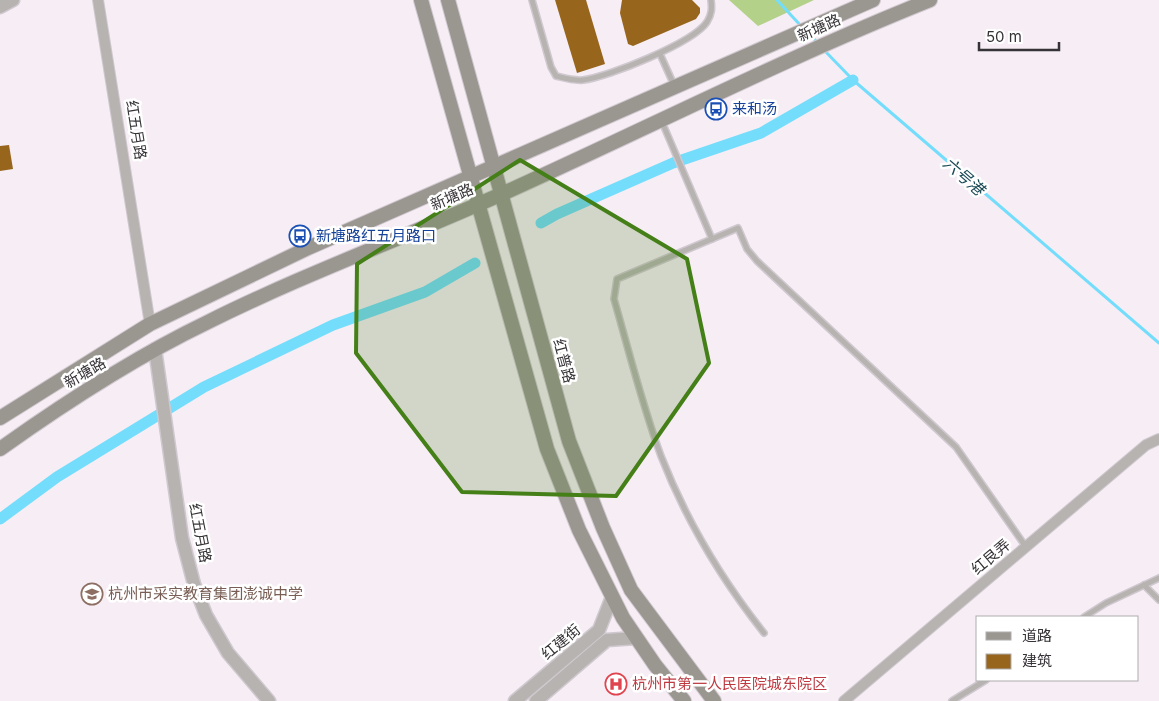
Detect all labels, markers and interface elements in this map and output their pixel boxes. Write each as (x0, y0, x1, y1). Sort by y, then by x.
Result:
street label: 新塘路 (794, 10, 843, 45)
scale bar (979, 20, 1059, 52)
text: 50 m (986, 27, 1022, 46)
bus stop icon: 来和汤 (704, 97, 728, 121)
street label: 红五月路 (122, 99, 151, 161)
place label: 来和汤 (732, 99, 777, 118)
water label: 六号港 (939, 153, 990, 201)
street label: 新塘路 (427, 179, 476, 214)
bus stop icon: 新塘路红五月路口 (288, 224, 312, 248)
place label: 新塘路红五月路口 (316, 226, 436, 245)
street label: 红普路 (549, 337, 579, 385)
street label: 新塘路 (61, 353, 109, 392)
street label: 红五月路 (185, 502, 216, 564)
street label: 红艮弄 (967, 535, 1014, 578)
school or university icon: 杭州市采实教育集团澎诚中学 (80, 582, 104, 606)
place label: 杭州市采实教育集团澎诚中学 (108, 584, 303, 603)
legend (976, 616, 1139, 681)
street label: 红建街 (537, 620, 584, 663)
text: 道路 (1022, 626, 1052, 645)
text: 建筑 (1022, 651, 1052, 670)
hospital icon: 杭州市第一人民医院城东院区 (604, 672, 628, 696)
place label: 杭州市第一人民医院城东院区 (632, 674, 827, 693)

